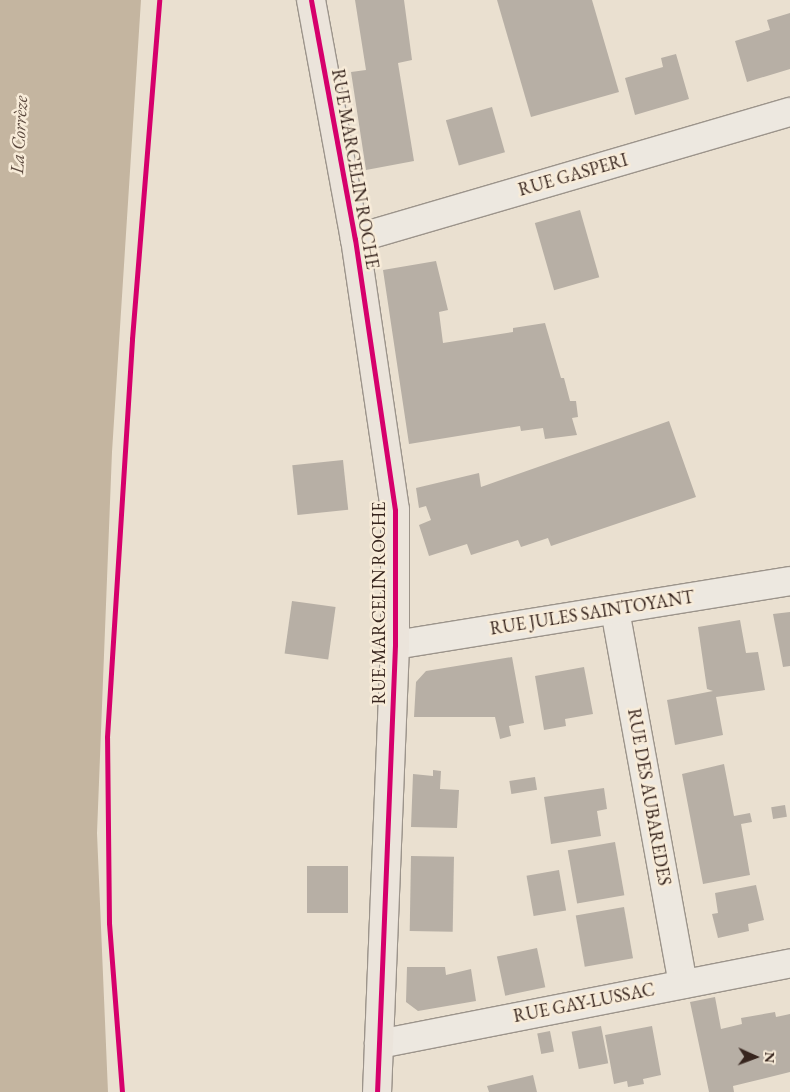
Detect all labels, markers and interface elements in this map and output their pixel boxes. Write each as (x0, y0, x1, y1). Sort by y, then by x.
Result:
street label: RUE MARCELIN ROCHE (327, 67, 383, 271)
water label: La Corrèze (6, 95, 32, 175)
street label: RUE GASPERI (516, 149, 630, 201)
street label: RUE MARCELIN ROCHE (368, 502, 390, 704)
street label: RUE JULES SAINTOYANT (488, 586, 696, 640)
street label: RUE DES AUBAREDES (623, 707, 675, 887)
street label: RUE GAY-LUSSAC (511, 979, 657, 1027)
north arrow (730, 1032, 780, 1082)
text: N (761, 1052, 779, 1063)

